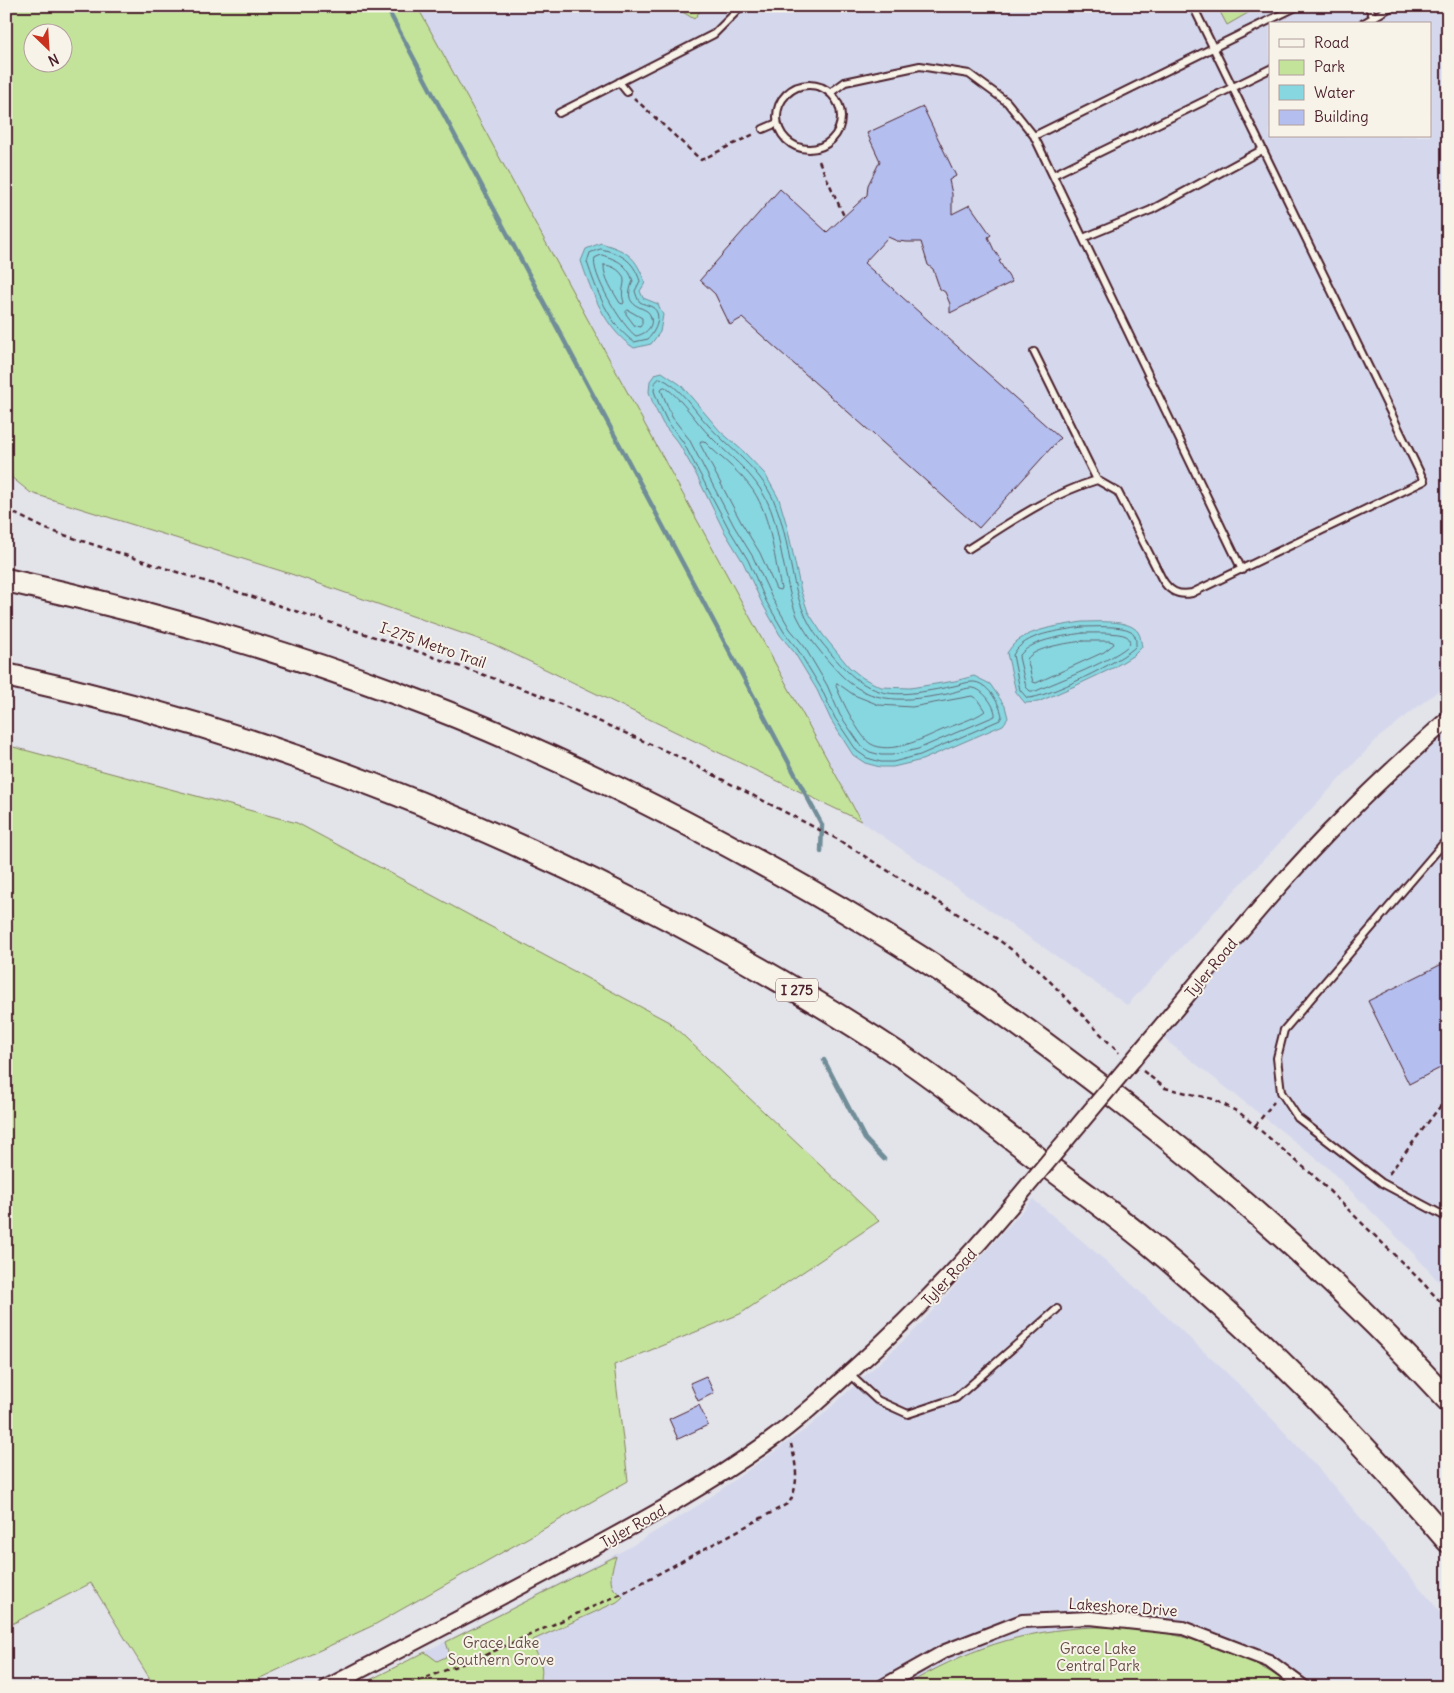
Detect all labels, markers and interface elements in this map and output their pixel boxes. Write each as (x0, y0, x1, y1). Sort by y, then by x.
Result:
north arrow (22, 22, 72, 72)
legend (1269, 22, 1432, 138)
text: Road (1314, 33, 1349, 52)
text: N (45, 50, 62, 70)
text: Park (1314, 57, 1345, 76)
text: Water (1314, 83, 1355, 102)
text: Building (1314, 107, 1369, 126)
street label: I-275 Metro Trail (377, 618, 489, 672)
street label: Tyler Road (1181, 934, 1241, 1002)
road number: I 275 (776, 978, 818, 1002)
street label: Tyler Road (918, 1244, 980, 1310)
street label: Tyler Road (597, 1500, 669, 1552)
street label: Lakeshore Drive (1068, 1594, 1178, 1620)
park label: Grace Lake Southern Grove (448, 1633, 554, 1669)
park label: Grace Lake Central Park (1056, 1639, 1140, 1675)

